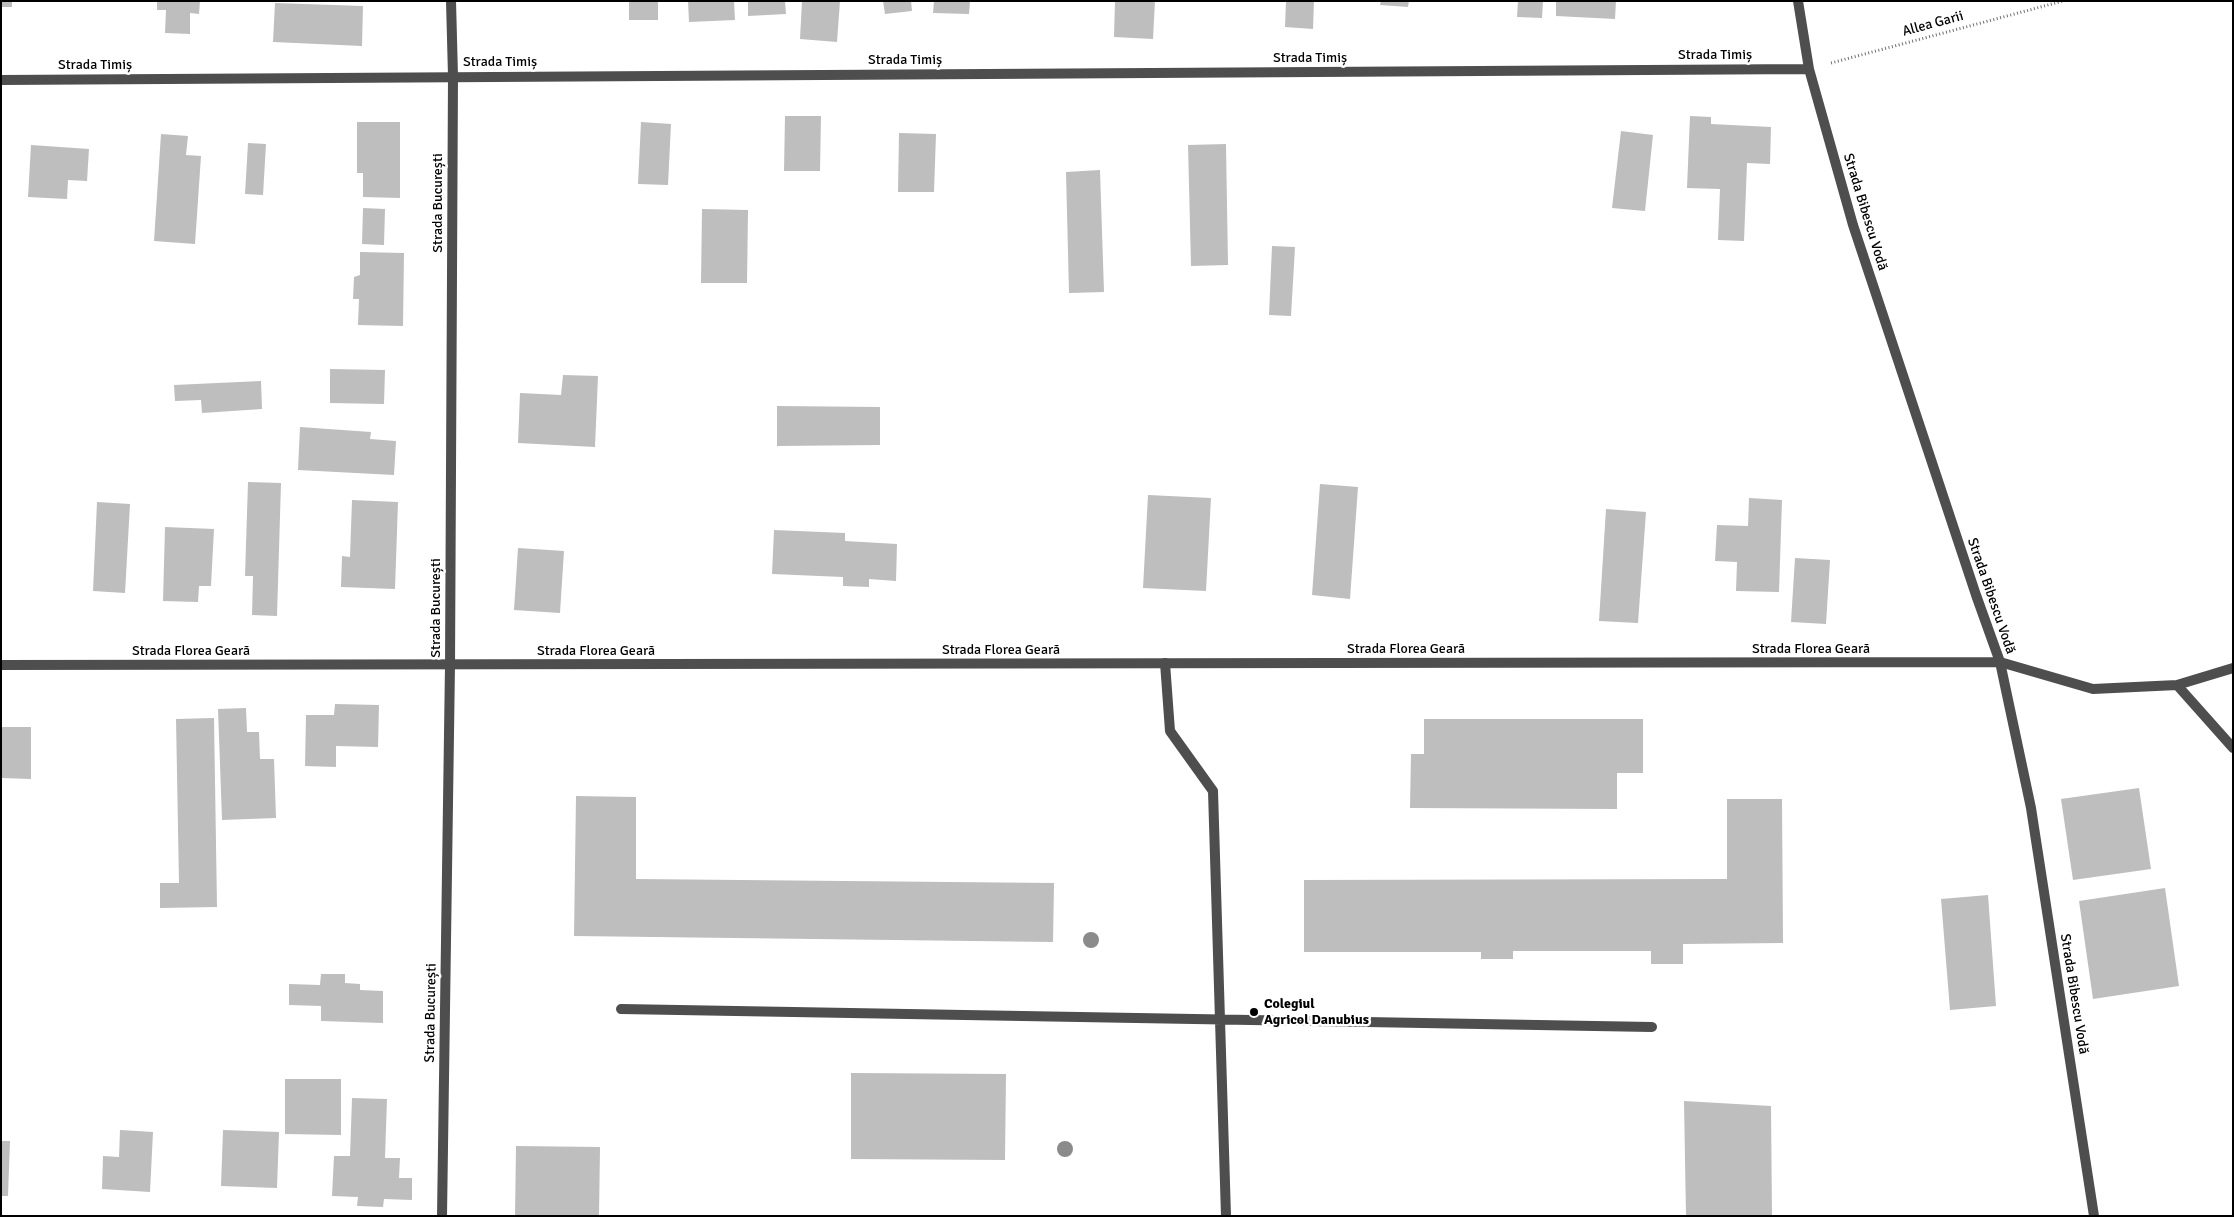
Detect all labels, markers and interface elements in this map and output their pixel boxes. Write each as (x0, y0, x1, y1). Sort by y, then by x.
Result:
street label: Allea Garii (1901, 8, 1965, 40)
street label: Strada Timiș (1678, 47, 1752, 63)
street label: Strada Timiș (1273, 50, 1347, 66)
street label: Strada Timiș (868, 52, 942, 68)
street label: Strada Timiș (463, 54, 537, 70)
street label: Strada Timiș (58, 57, 132, 73)
street label: Strada Bibescu Vodă (1839, 151, 1891, 273)
street label: Strada București (430, 153, 446, 253)
street label: Strada Bibescu Vodă (1963, 536, 2019, 656)
street label: Strada București (428, 558, 444, 658)
street label: Strada Florea Geară (1347, 641, 1465, 657)
street label: Strada Florea Geară (1752, 641, 1870, 657)
street label: Strada Florea Geară (942, 642, 1060, 658)
street label: Strada Florea Geară (132, 643, 250, 659)
street label: Strada Florea Geară (537, 643, 655, 659)
street label: Strada Bibescu Vodă (2056, 933, 2092, 1055)
street label: Strada București (422, 963, 440, 1063)
place label: Colegiul Agricol Danubius (1264, 996, 1369, 1028)
marker: Colegiul Agricol Danubius (1248, 1006, 1260, 1018)

